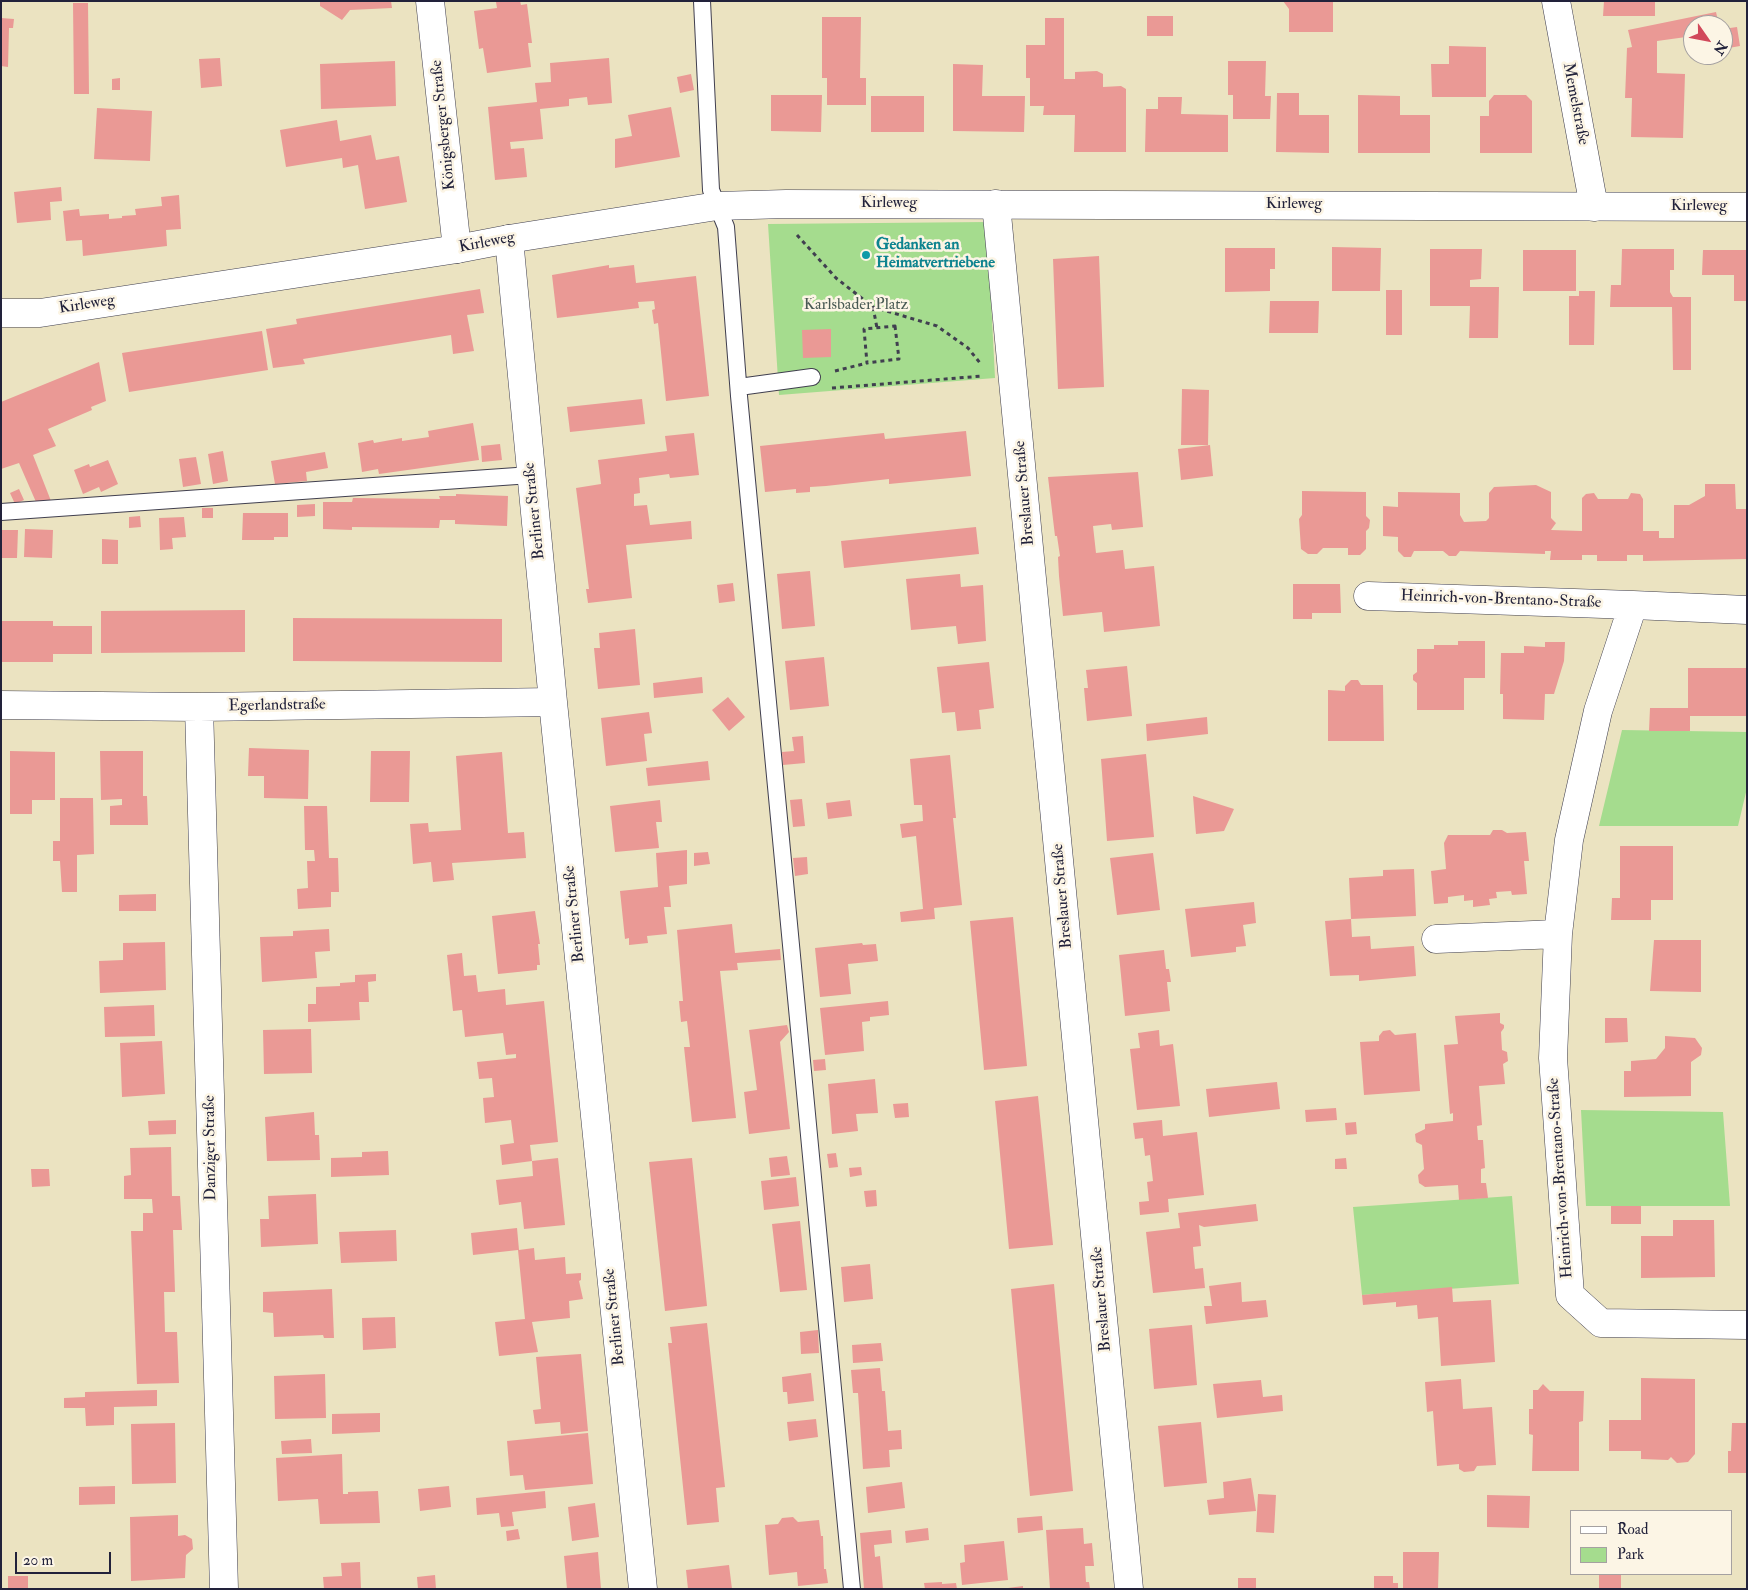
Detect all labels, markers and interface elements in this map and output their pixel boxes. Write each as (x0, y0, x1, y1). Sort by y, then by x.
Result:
north arrow (1683, 15, 1733, 65)
text: N (1710, 38, 1731, 58)
street label: Königsberger Straße (428, 59, 460, 191)
street label: Memelstraße (1558, 61, 1592, 147)
street label: Kirleweg (861, 194, 917, 214)
street label: Kirleweg (1266, 195, 1322, 215)
street label: Kirleweg (1671, 197, 1727, 217)
street label: Kirleweg (457, 228, 517, 258)
place label: Gedanken an Heimatvertriebene (876, 236, 995, 274)
marker: Gedanken an Heimatvertriebene (860, 249, 872, 261)
street label: Kirleweg (58, 291, 116, 319)
park label: Karlsbader Platz (804, 296, 908, 316)
street label: Breslauer Straße (1011, 440, 1039, 546)
street label: Berliner Straße (520, 461, 550, 561)
street label: Heinrich-von-Brentano-Straße (1400, 587, 1602, 613)
street label: Egerlandstraße (228, 696, 326, 716)
street label: Breslauer Straße (1049, 843, 1077, 949)
street label: Berliner Straße (560, 864, 590, 964)
street label: Heinrich-von-Brentano-Straße (1544, 1077, 1578, 1279)
street label: Danziger Straße (200, 1095, 222, 1201)
street label: Breslauer Straße (1088, 1246, 1116, 1352)
street label: Berliner Straße (600, 1267, 630, 1367)
legend (1570, 1510, 1733, 1575)
text: Road (1617, 1520, 1648, 1539)
scale bar (18, 1542, 114, 1574)
text: Park (1617, 1545, 1644, 1564)
text: 20 m (23, 1551, 53, 1570)

